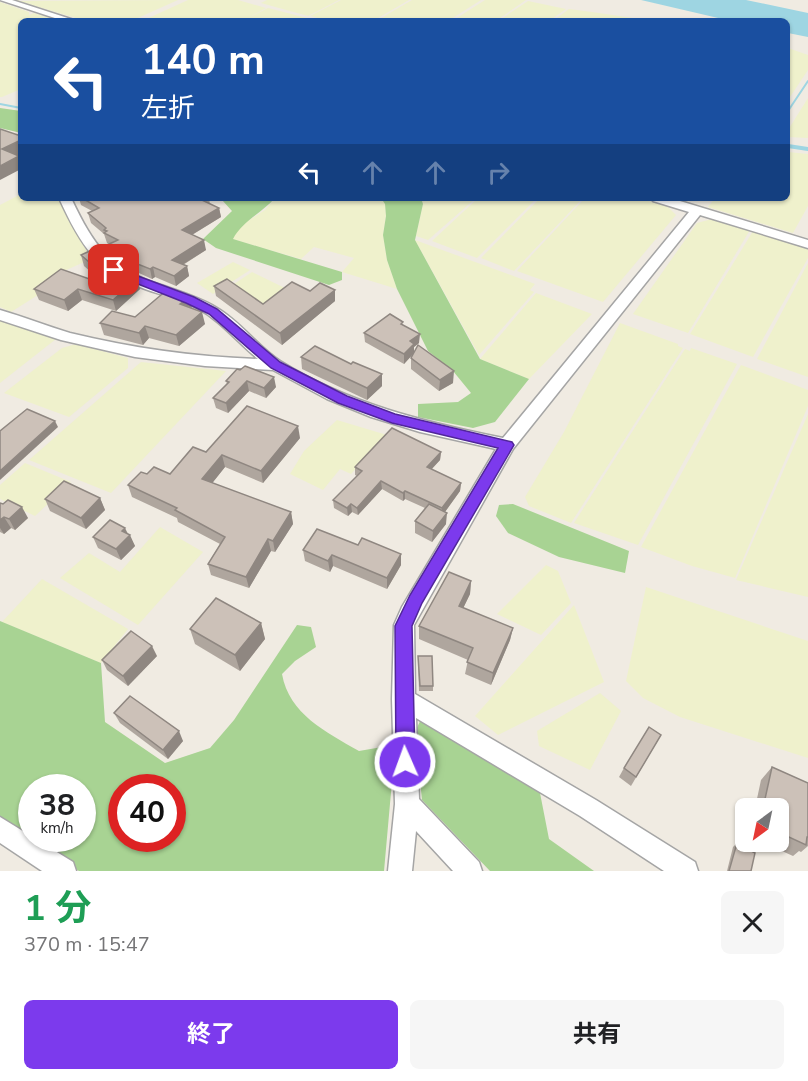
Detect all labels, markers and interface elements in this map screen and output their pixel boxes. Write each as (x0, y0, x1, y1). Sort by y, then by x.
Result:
text: 140 m (141, 32, 265, 89)
icon: left (42, 42, 120, 120)
text: 左折 (141, 90, 195, 127)
icon: left (293, 156, 326, 189)
icon: ahead (356, 156, 389, 189)
icon: ahead (419, 156, 452, 189)
icon: right (482, 156, 515, 189)
pin (88, 244, 139, 295)
icon: arrive (97, 253, 130, 286)
position arrow (373, 730, 437, 794)
speed limit sign: 40 (108, 774, 186, 852)
text: 38 (39, 785, 75, 826)
north arrow (735, 798, 789, 852)
map controls (735, 798, 789, 852)
text: km/h (40, 818, 74, 838)
text: 1 分 (24, 884, 91, 933)
button: close (721, 891, 784, 954)
text: 370 m · 15:47 (24, 931, 150, 958)
button: 終了 (24, 1000, 398, 1069)
button: 共有 (410, 1000, 784, 1069)

